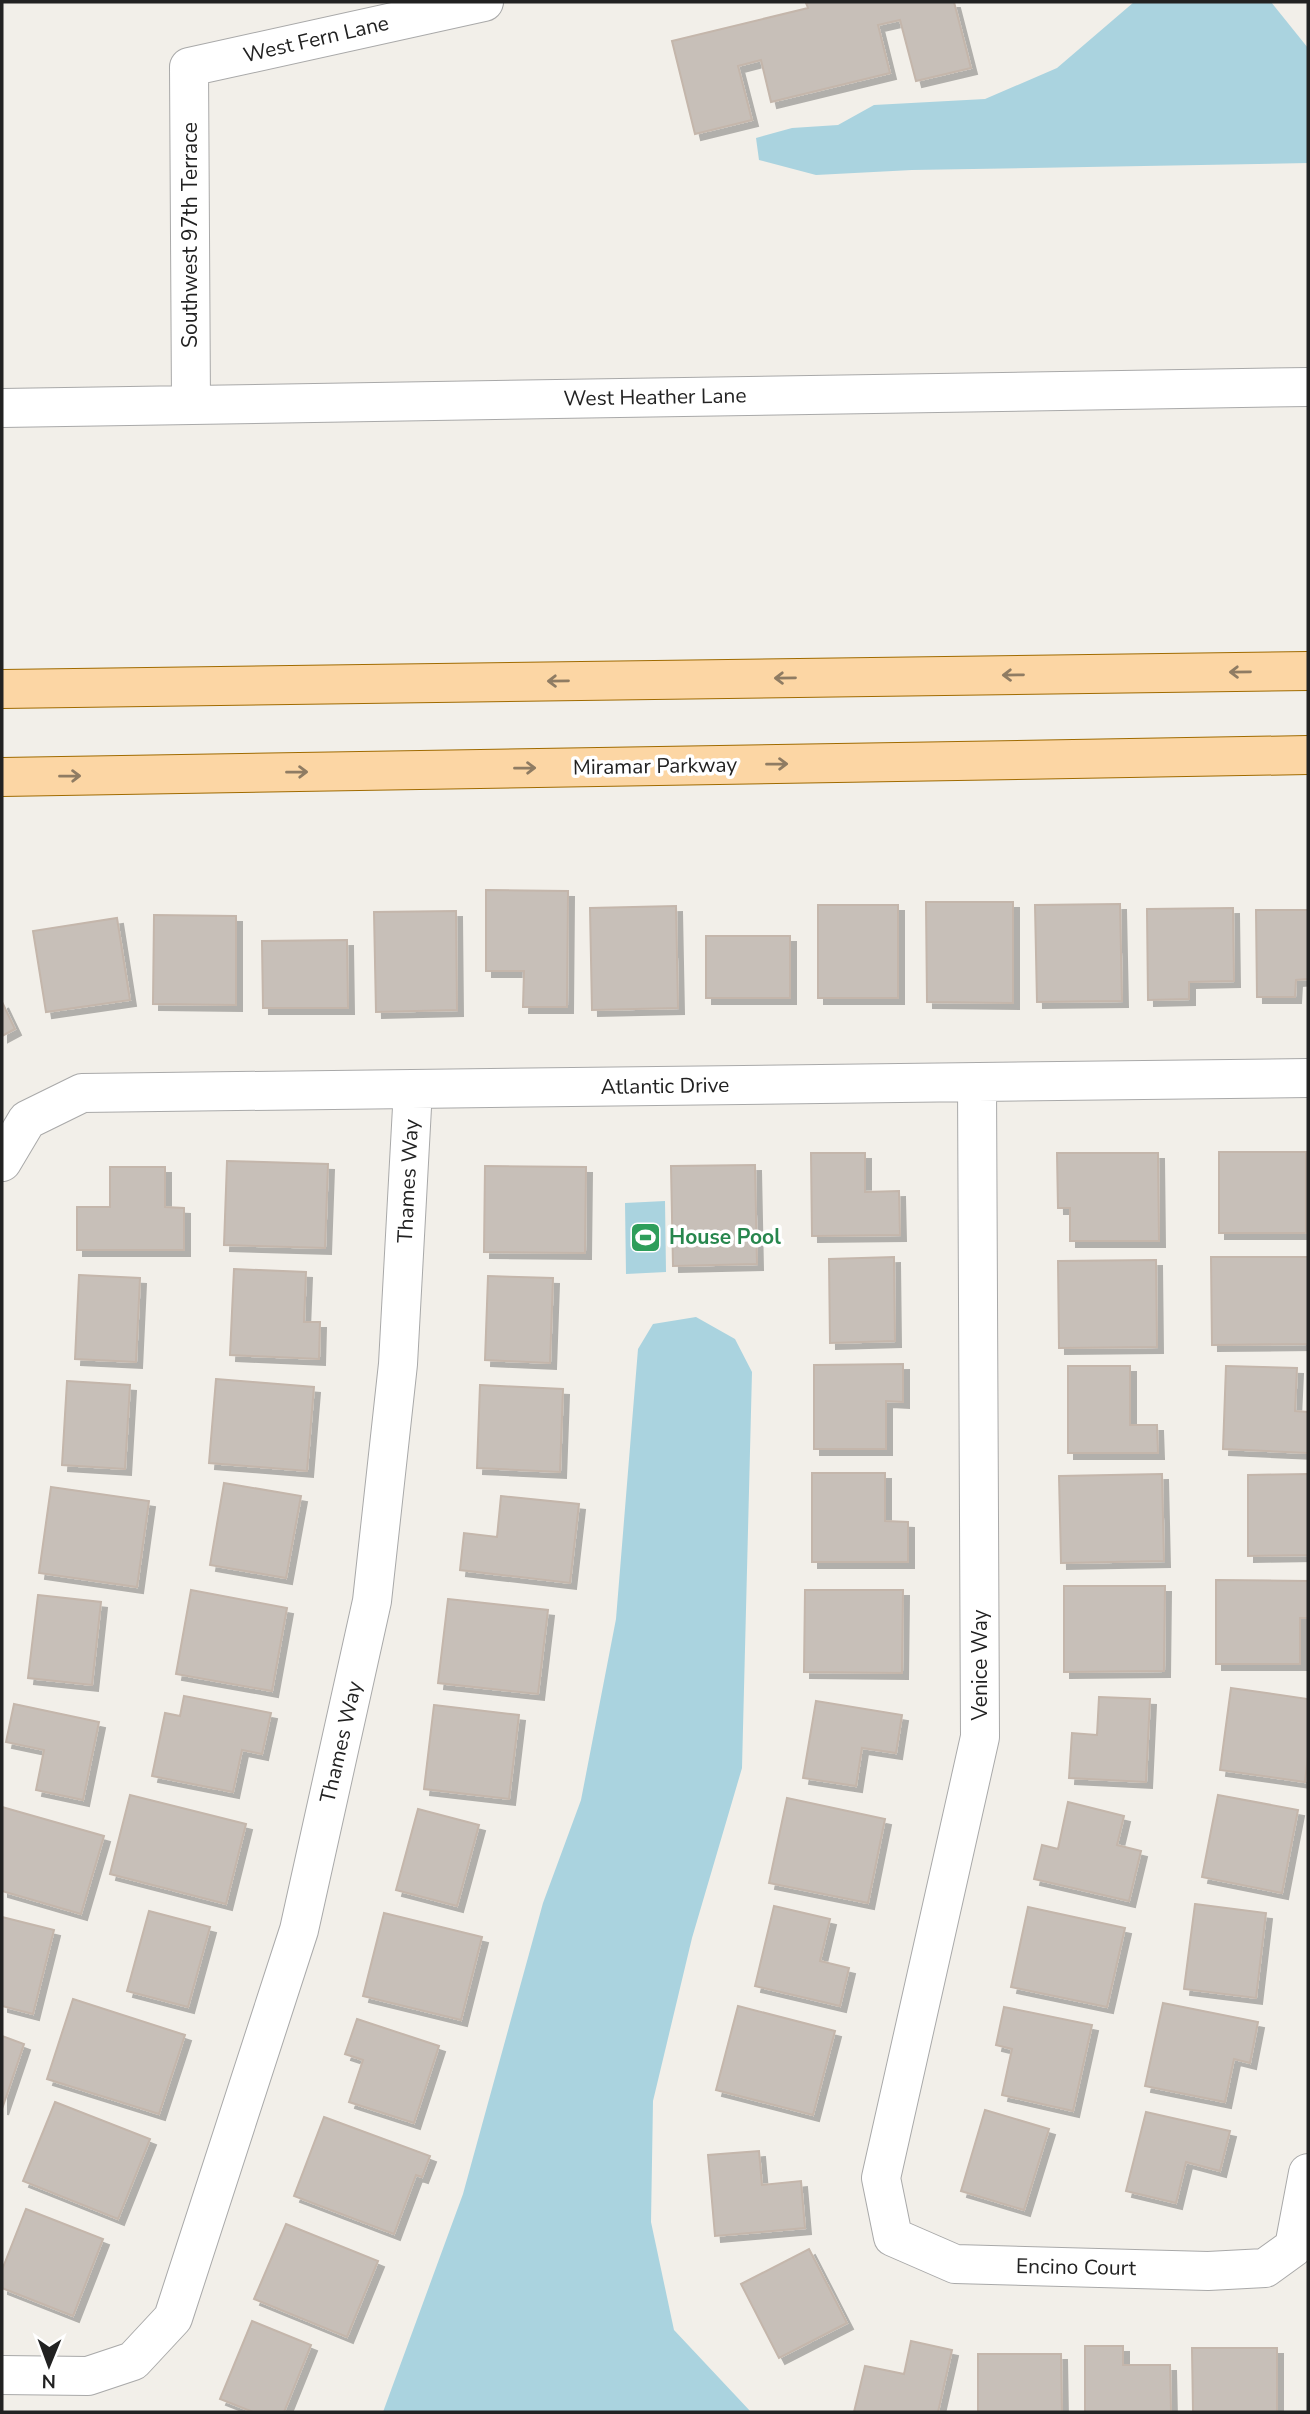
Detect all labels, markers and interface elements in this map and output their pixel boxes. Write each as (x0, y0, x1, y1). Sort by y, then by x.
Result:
street label: West Fern Lane (240, 9, 392, 69)
street label: Southwest 97th Terrace (176, 122, 204, 348)
street label: West Heather Lane (563, 381, 747, 413)
one-way arrow (1229, 665, 1252, 679)
one-way arrow (1001, 668, 1024, 682)
one-way arrow (774, 671, 797, 685)
one-way arrow (546, 674, 569, 688)
street label: Miramar Parkway (573, 751, 738, 781)
one-way arrow (765, 757, 788, 771)
one-way arrow (513, 761, 536, 775)
one-way arrow (286, 765, 309, 779)
one-way arrow (58, 769, 81, 783)
street label: Atlantic Drive (600, 1071, 730, 1101)
street label: Thames Way (391, 1118, 425, 1244)
sports icon: House Pool (629, 1220, 663, 1254)
place label: House Pool (669, 1223, 781, 1251)
street label: Venice Way (966, 1609, 994, 1722)
street label: Thames Way (313, 1678, 369, 1806)
street label: Encino Court (1016, 2252, 1137, 2282)
north arrow (14, 2330, 84, 2400)
text: N (41, 2368, 56, 2394)

